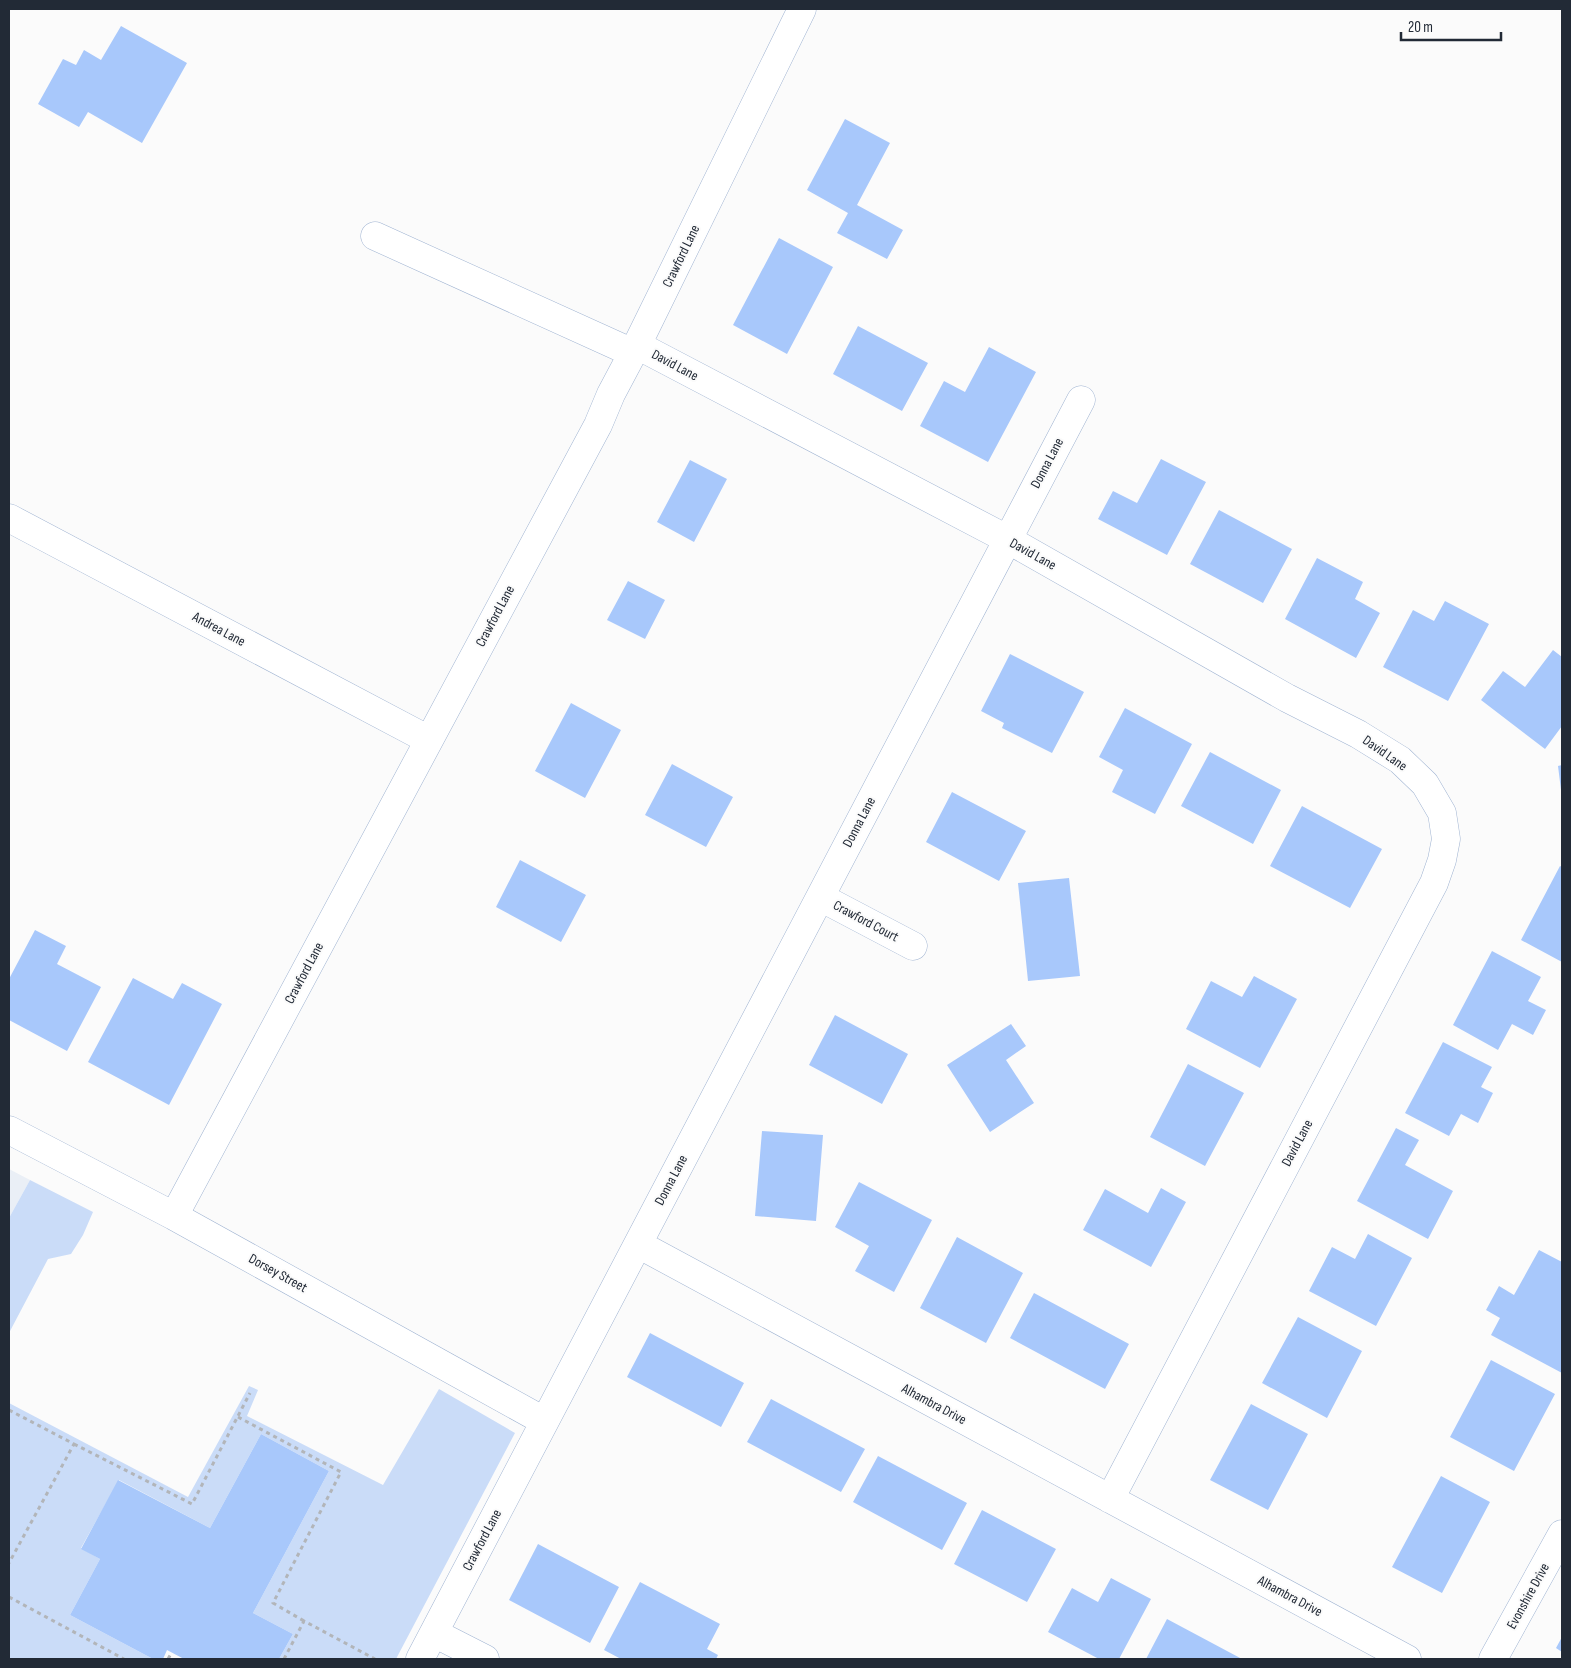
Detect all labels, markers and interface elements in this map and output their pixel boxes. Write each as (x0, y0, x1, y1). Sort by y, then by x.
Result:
scale bar (1401, 10, 1501, 42)
text: 20 m (1408, 18, 1433, 37)
street label: Crawford Lane (659, 222, 703, 290)
street label: David Lane (649, 346, 701, 384)
street label: Donna Lane (1027, 435, 1067, 491)
street label: David Lane (1007, 534, 1059, 574)
street label: Crawford Lane (472, 582, 518, 650)
street label: Andrea Lane (189, 608, 248, 650)
street label: David Lane (1359, 732, 1411, 774)
street label: Donna Lane (839, 794, 879, 850)
street label: Crawford Court (830, 897, 902, 945)
street label: Crawford Lane (281, 939, 327, 1007)
street label: David Lane (1278, 1117, 1316, 1169)
street label: Donna Lane (651, 1152, 691, 1208)
street label: Dorsey Street (246, 1250, 310, 1296)
street label: Alhambra Drive (898, 1379, 969, 1428)
street label: Crawford Lane (459, 1506, 505, 1574)
street label: Evonshire Drive (1503, 1560, 1553, 1632)
street label: Alhambra Drive (1254, 1571, 1325, 1620)

